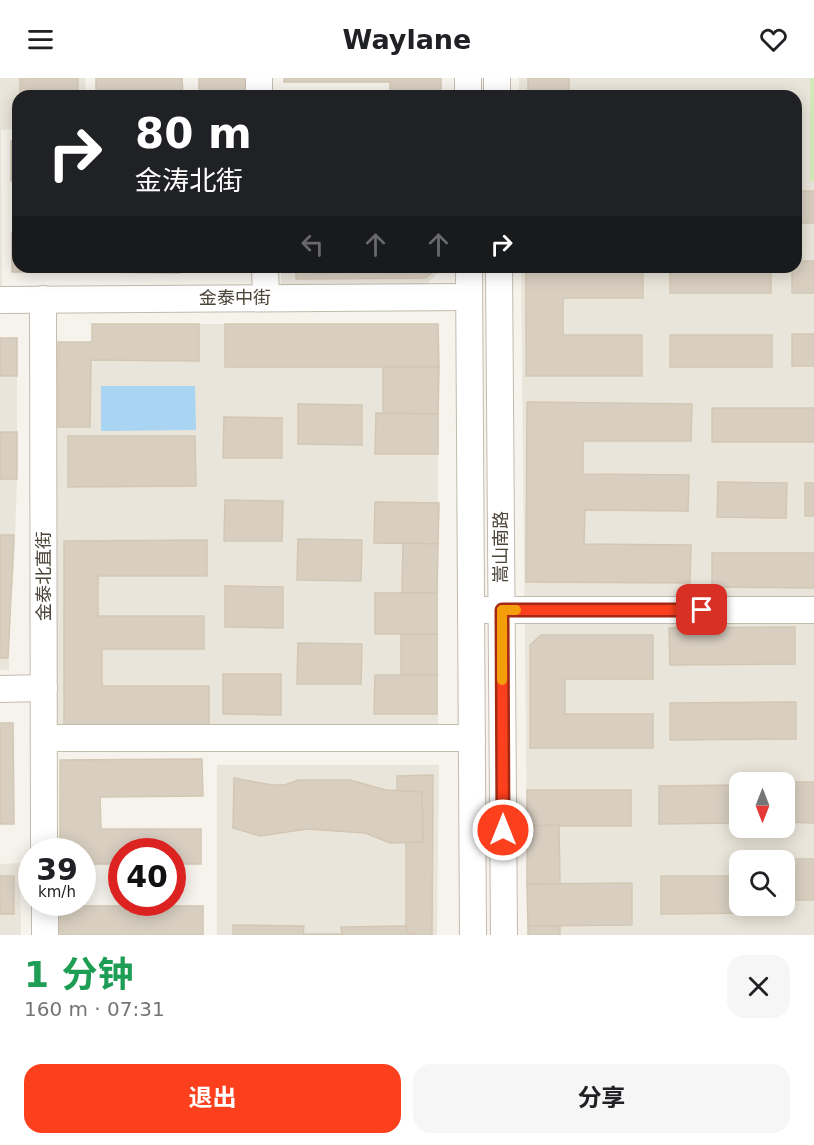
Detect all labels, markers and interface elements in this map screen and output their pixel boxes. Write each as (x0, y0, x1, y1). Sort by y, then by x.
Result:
icon: menu (24, 23, 57, 56)
icon: heart (757, 23, 790, 56)
text: Waylane (343, 24, 471, 55)
text: 80 m (135, 109, 252, 158)
icon: right (36, 114, 114, 192)
text: 金涛北街 (135, 165, 243, 196)
icon: left (296, 228, 329, 261)
icon: ahead (359, 228, 392, 261)
icon: ahead (422, 228, 455, 261)
icon: right (485, 228, 518, 261)
street label: 金泰中街 (199, 287, 271, 308)
street label: 嵩山南路 (490, 511, 511, 583)
street label: 金泰北直街 (33, 531, 54, 621)
pin (676, 584, 727, 635)
icon: arrive (685, 593, 718, 626)
north arrow (729, 772, 795, 838)
map controls (729, 772, 795, 916)
position arrow (471, 798, 535, 862)
speed limit sign: 40 (108, 838, 186, 916)
button: search (729, 850, 795, 916)
text: 39 (36, 852, 78, 887)
text: km/h (38, 883, 76, 901)
text: 1 分钟 (24, 954, 134, 995)
button: close (727, 955, 790, 1018)
text: 160 m · 07:31 (24, 997, 165, 1021)
button: 退出 (24, 1064, 401, 1133)
button: 分享 (413, 1064, 790, 1133)

